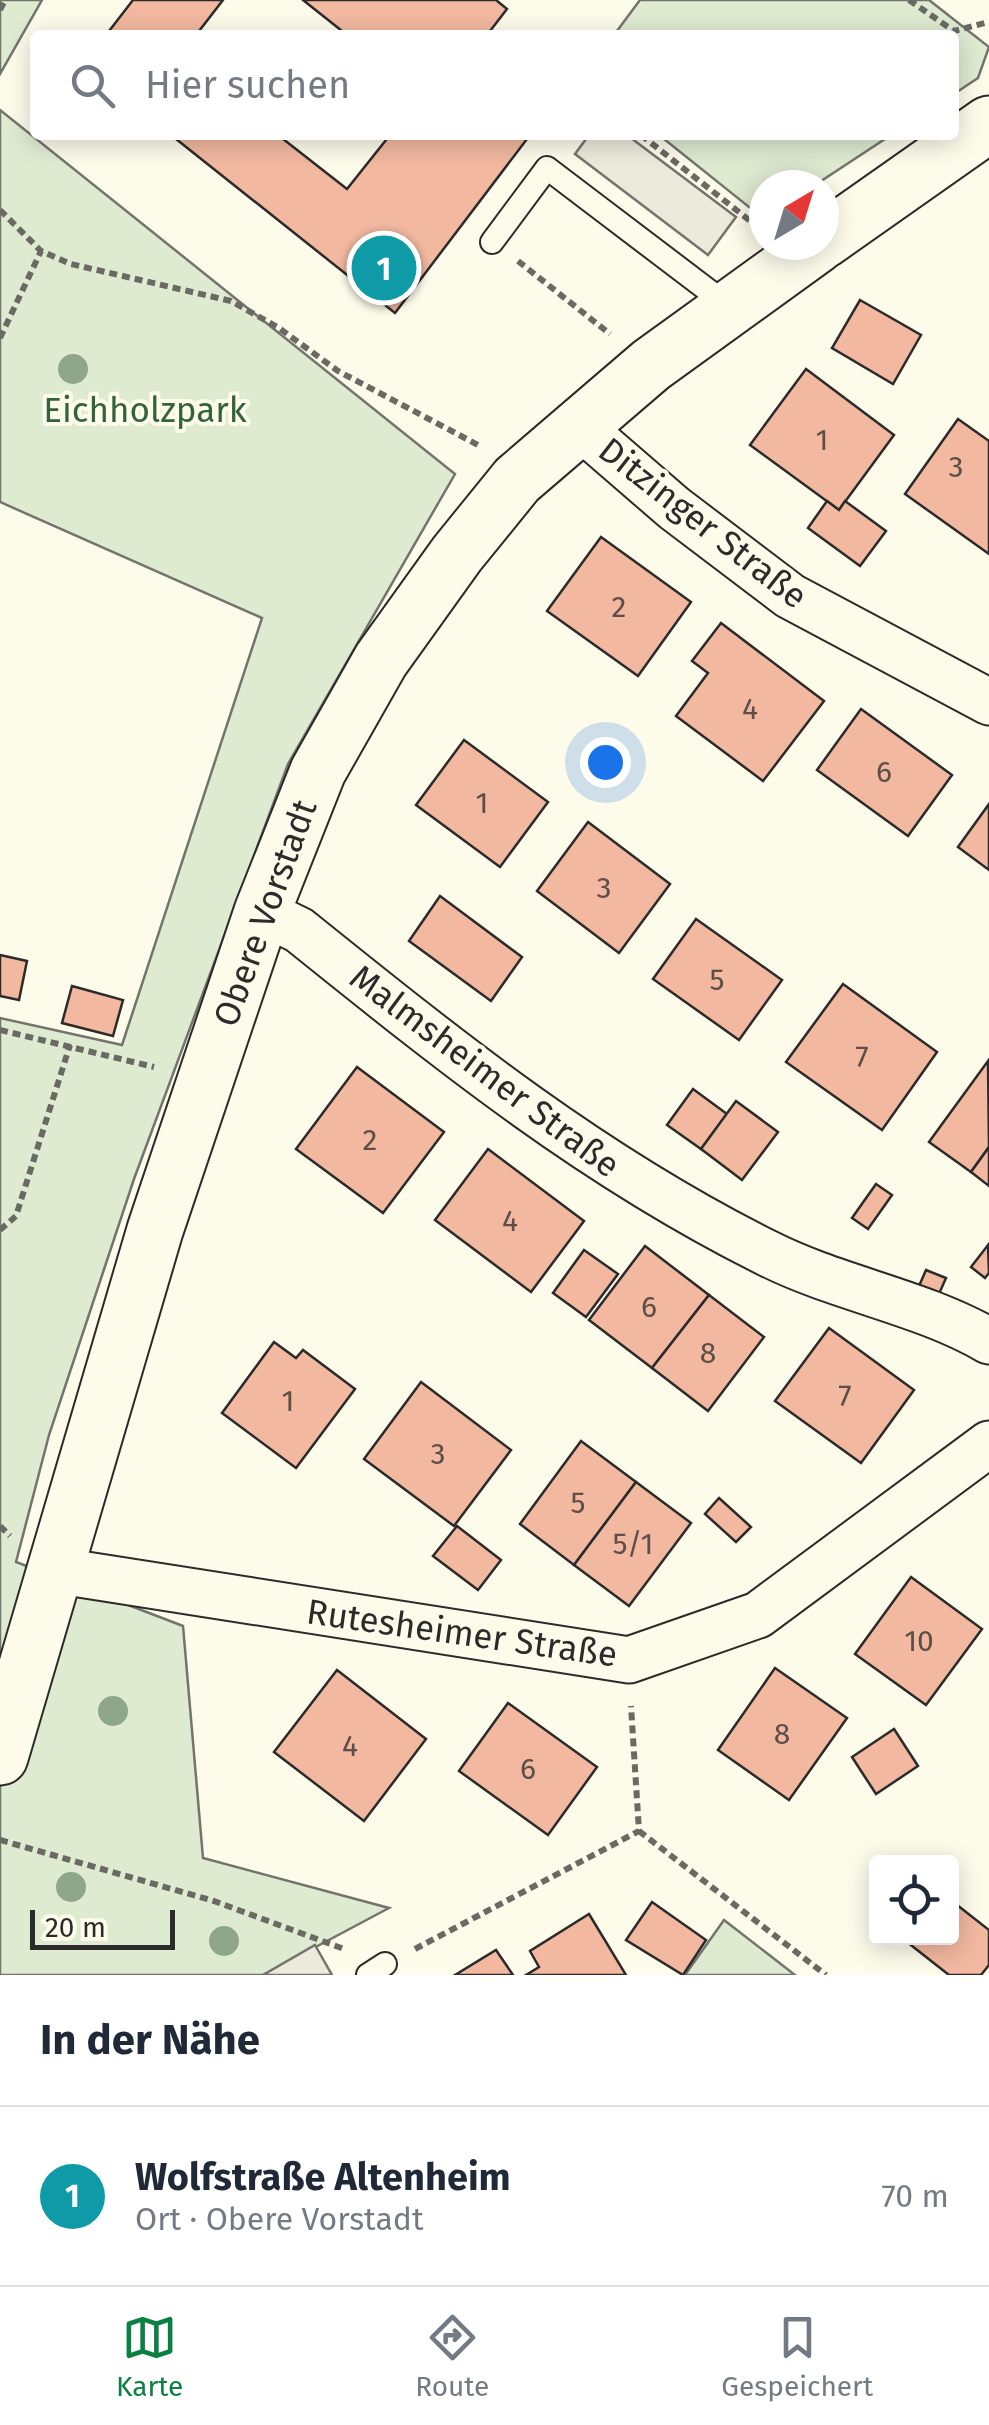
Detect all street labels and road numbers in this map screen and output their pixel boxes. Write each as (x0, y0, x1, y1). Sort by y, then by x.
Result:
street label: Ditzinger Straße (590, 429, 816, 617)
street label: Obere Vorstadt (205, 794, 326, 1032)
street label: Malmsheimer Straße (342, 956, 628, 1186)
street label: Rutesheimer Straße (304, 1590, 620, 1676)

